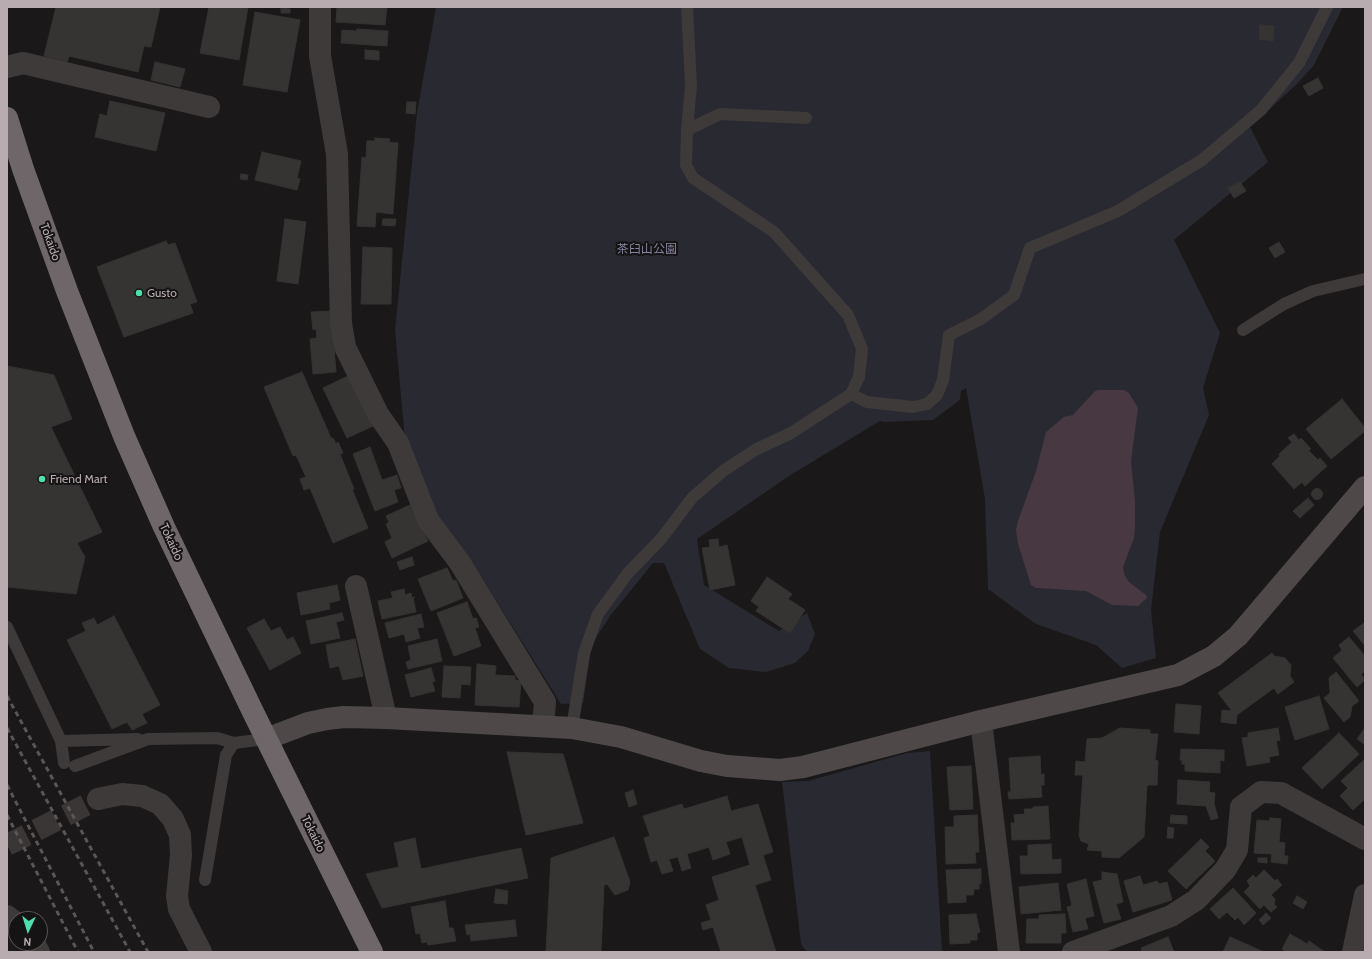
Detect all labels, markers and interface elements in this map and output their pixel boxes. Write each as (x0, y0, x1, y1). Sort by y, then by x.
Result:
street label: Tokaido (37, 221, 63, 263)
park label: 茶臼山公園 (617, 242, 677, 256)
place label: Gusto (147, 286, 177, 300)
marker: Gusto (134, 288, 144, 298)
place label: Friend Mart (50, 472, 108, 486)
marker: Friend Mart (37, 474, 47, 484)
street label: Tokaido (156, 521, 186, 563)
street label: Tokaido (298, 813, 328, 855)
north arrow (8, 911, 48, 951)
text: N (23, 935, 32, 949)

